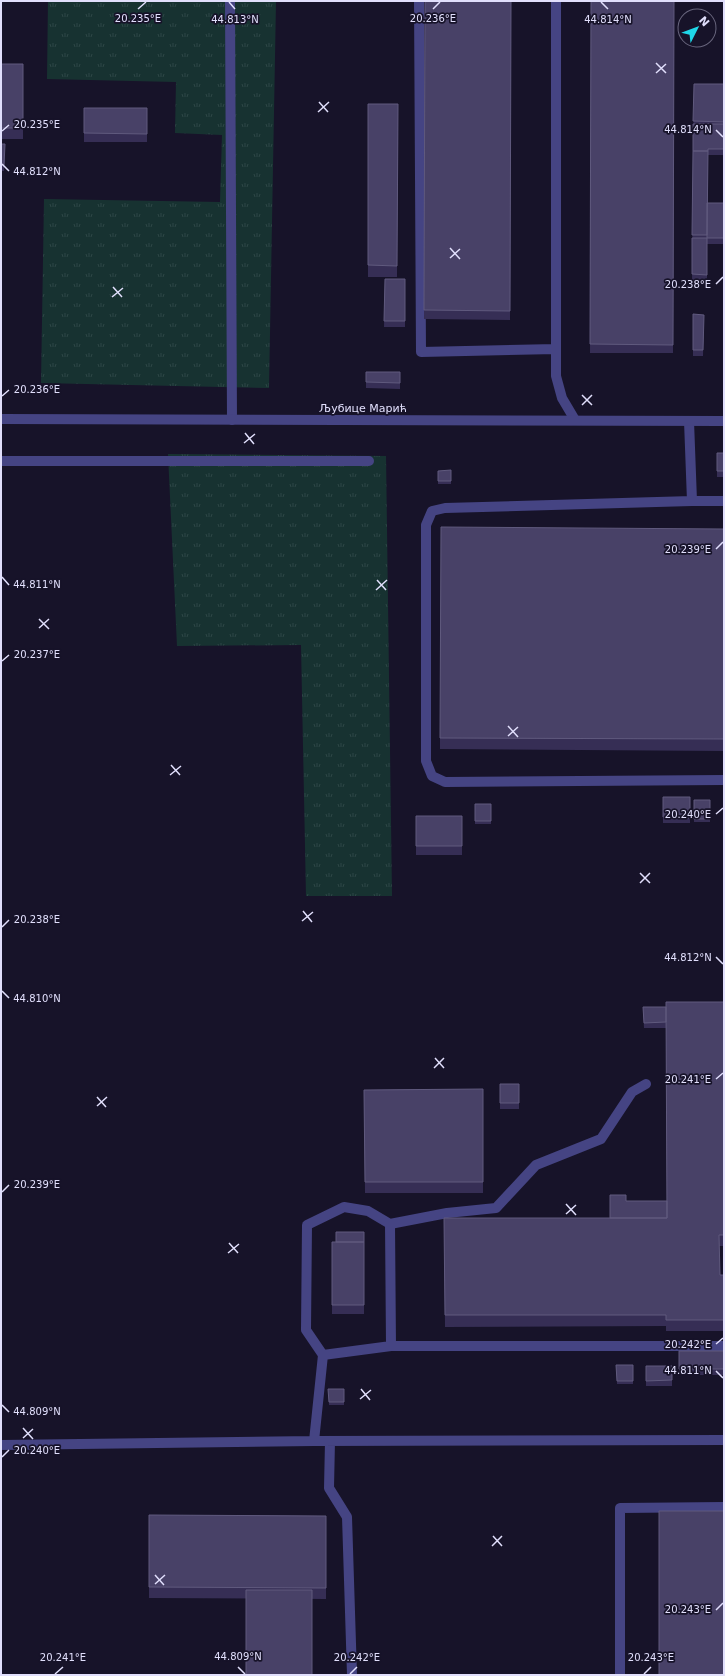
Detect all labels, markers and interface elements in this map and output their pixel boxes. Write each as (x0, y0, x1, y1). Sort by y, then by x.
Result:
north arrow (677, 8, 717, 48)
text: 20.235°E (115, 13, 161, 24)
text: 20.236°E (410, 13, 456, 24)
text: 44.813°N (211, 14, 259, 25)
text: 44.814°N (584, 14, 632, 25)
text: N (696, 14, 712, 29)
text: 20.235°E (14, 119, 60, 130)
text: 44.814°N (664, 124, 712, 135)
text: 44.812°N (13, 166, 61, 177)
text: 20.238°E (665, 279, 711, 290)
text: 20.236°E (14, 384, 60, 395)
street label: Љубице Марић (319, 402, 407, 415)
text: 20.239°E (665, 544, 711, 555)
text: 44.811°N (13, 579, 61, 590)
text: 20.237°E (14, 649, 60, 660)
text: 20.240°E (665, 809, 711, 820)
text: 20.238°E (14, 914, 60, 925)
text: 44.812°N (664, 952, 712, 963)
text: 44.810°N (13, 993, 61, 1004)
text: 20.241°E (665, 1074, 711, 1085)
text: 20.239°E (14, 1179, 60, 1190)
text: 20.242°E (665, 1339, 711, 1350)
text: 44.811°N (664, 1365, 712, 1376)
text: 44.809°N (13, 1406, 61, 1417)
text: 20.240°E (14, 1445, 60, 1456)
text: 20.243°E (665, 1604, 711, 1615)
text: 44.809°N (214, 1651, 262, 1662)
text: 20.241°E (40, 1652, 86, 1663)
text: 20.242°E (334, 1652, 380, 1663)
text: 20.243°E (628, 1652, 674, 1663)

